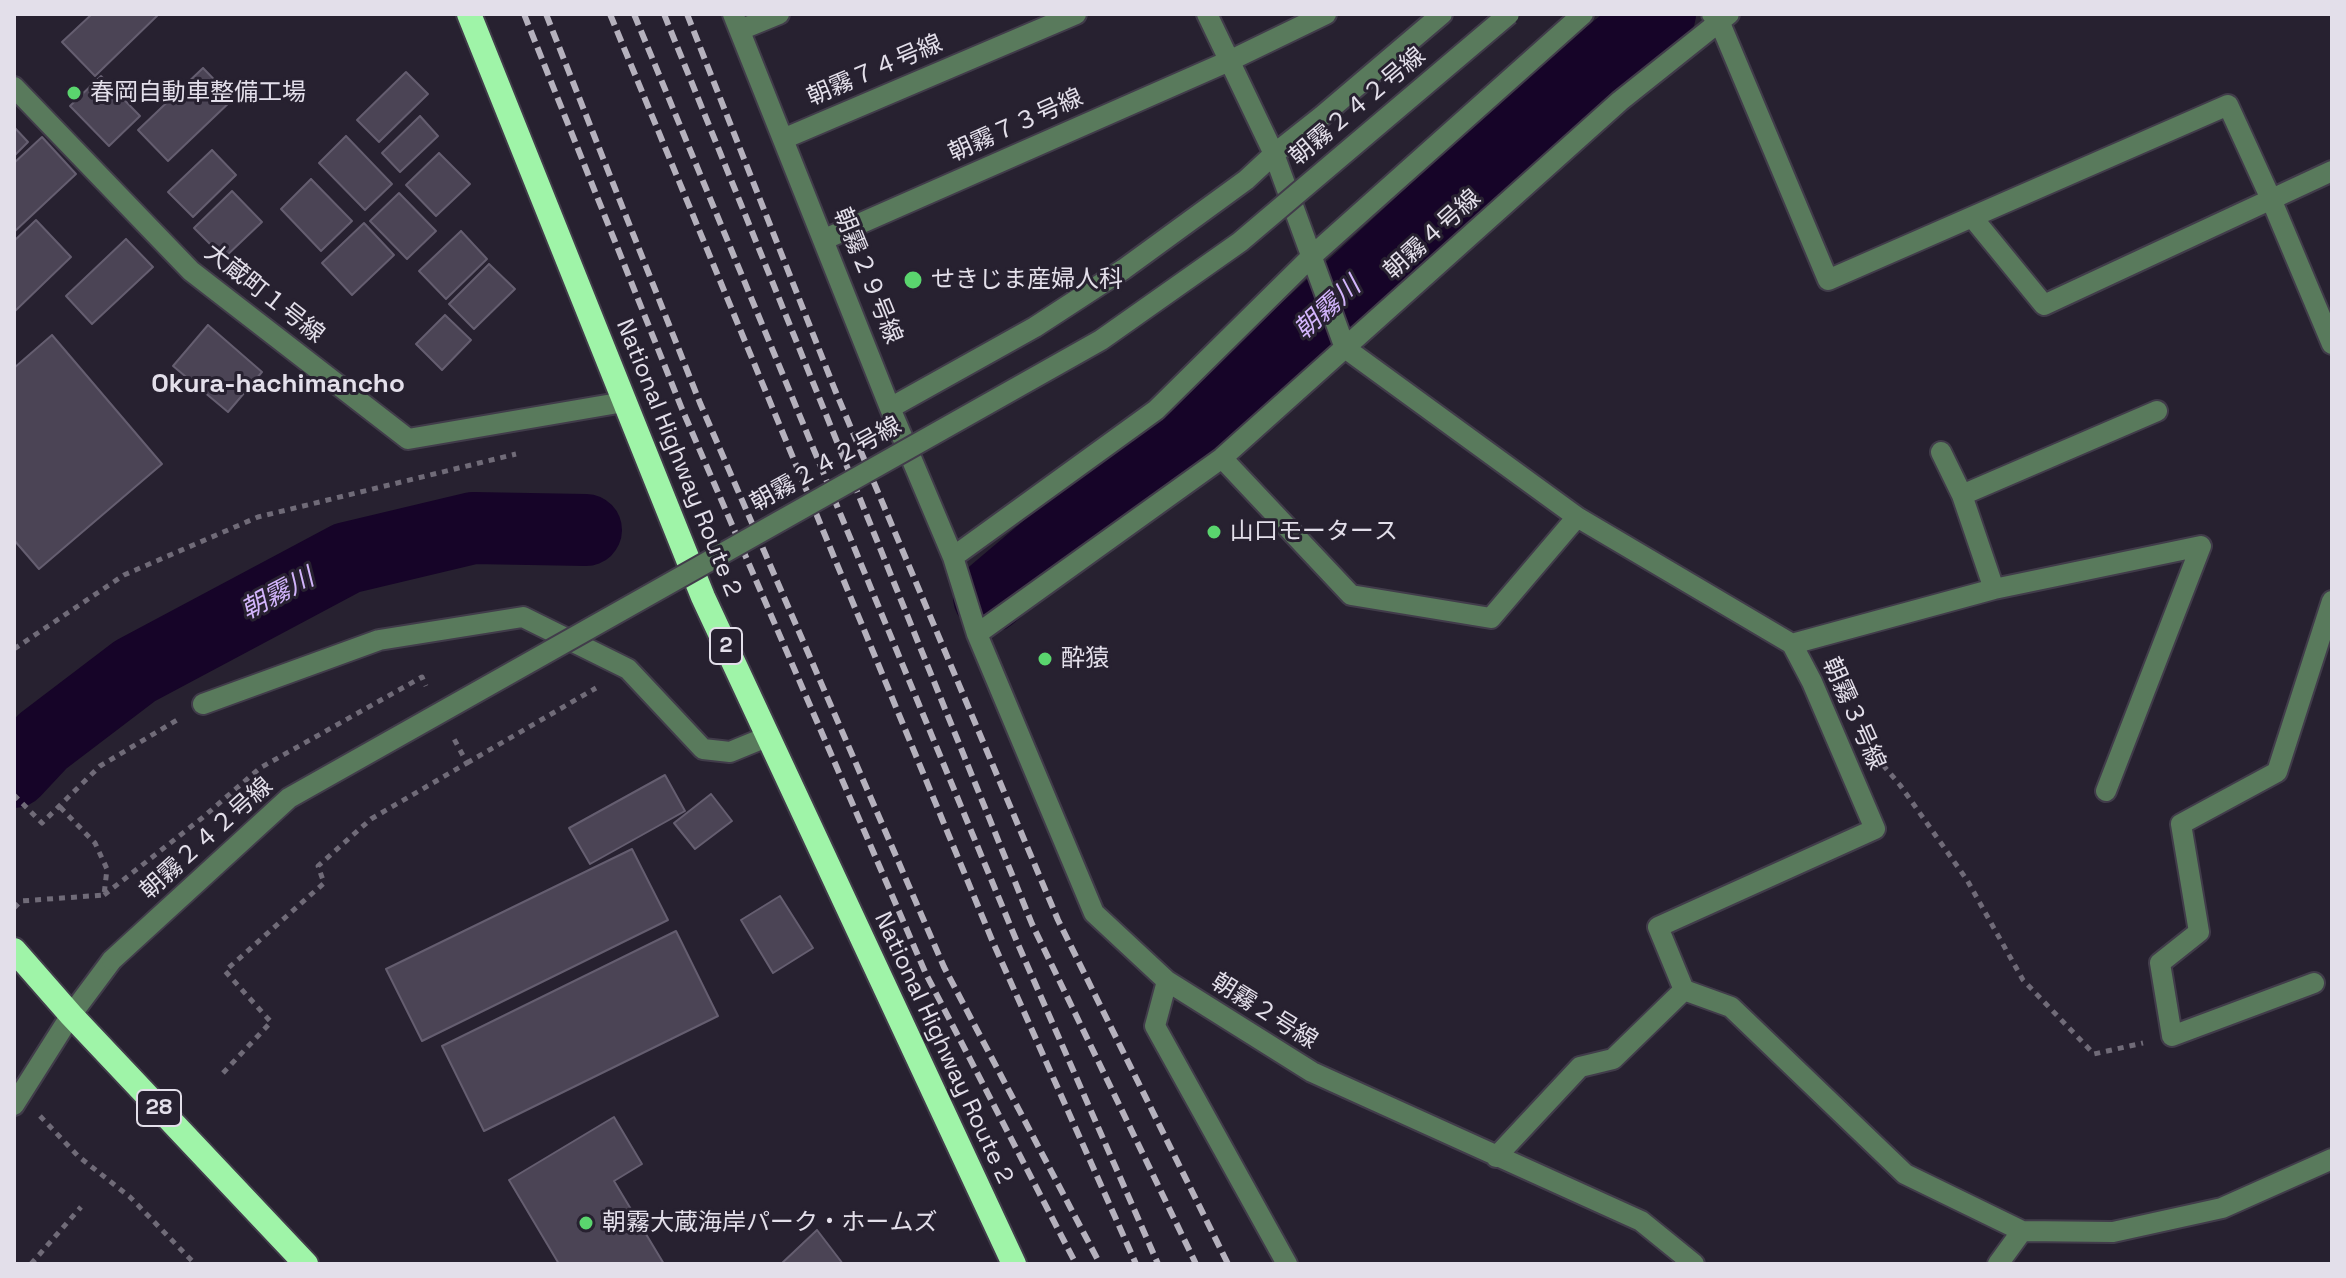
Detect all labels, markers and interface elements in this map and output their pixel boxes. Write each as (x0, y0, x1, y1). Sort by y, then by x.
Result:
street label: 朝霧７４号線 (803, 30, 947, 112)
street label: 朝霧２４２号線 (1284, 42, 1432, 172)
place label: 春岡自動車整備工場 (90, 79, 306, 107)
marker: 春岡自動車整備工場 (65, 84, 83, 102)
street label: 朝霧７３号線 (944, 84, 1088, 168)
street label: 朝霧４号線 (1379, 184, 1487, 286)
street label: 朝霧２９号線 (827, 204, 907, 348)
street label: 大蔵町１号線 (198, 238, 330, 350)
place label: せきじま産婦人科 (931, 266, 1123, 294)
marker: せきじま産婦人科 (902, 269, 924, 291)
water label: 朝霧川 (1289, 271, 1367, 347)
street label: National Highway Route 2 (609, 315, 747, 601)
district label: Okura-hachimancho (151, 369, 405, 401)
street label: 朝霧２４２号線 (746, 412, 906, 518)
place label: 山口モータース (1230, 518, 1398, 546)
marker: 山口モータース (1205, 523, 1223, 541)
water label: 朝霧川 (236, 563, 320, 627)
road number: 2 (710, 628, 742, 664)
place label: 酔猿 (1061, 645, 1109, 673)
marker: 酔猿 (1036, 650, 1054, 668)
street label: 朝霧３号線 (1815, 653, 1891, 775)
street label: 朝霧２４２号線 (135, 772, 279, 906)
street label: National Highway Route 2 (867, 908, 1019, 1188)
street label: 朝霧２号線 (1205, 968, 1323, 1056)
road number: 28 (137, 1090, 181, 1126)
place label: 朝霧大蔵海岸パーク・ホームズ (602, 1209, 938, 1237)
marker: 朝霧大蔵海岸パーク・ホームズ (577, 1214, 595, 1232)

